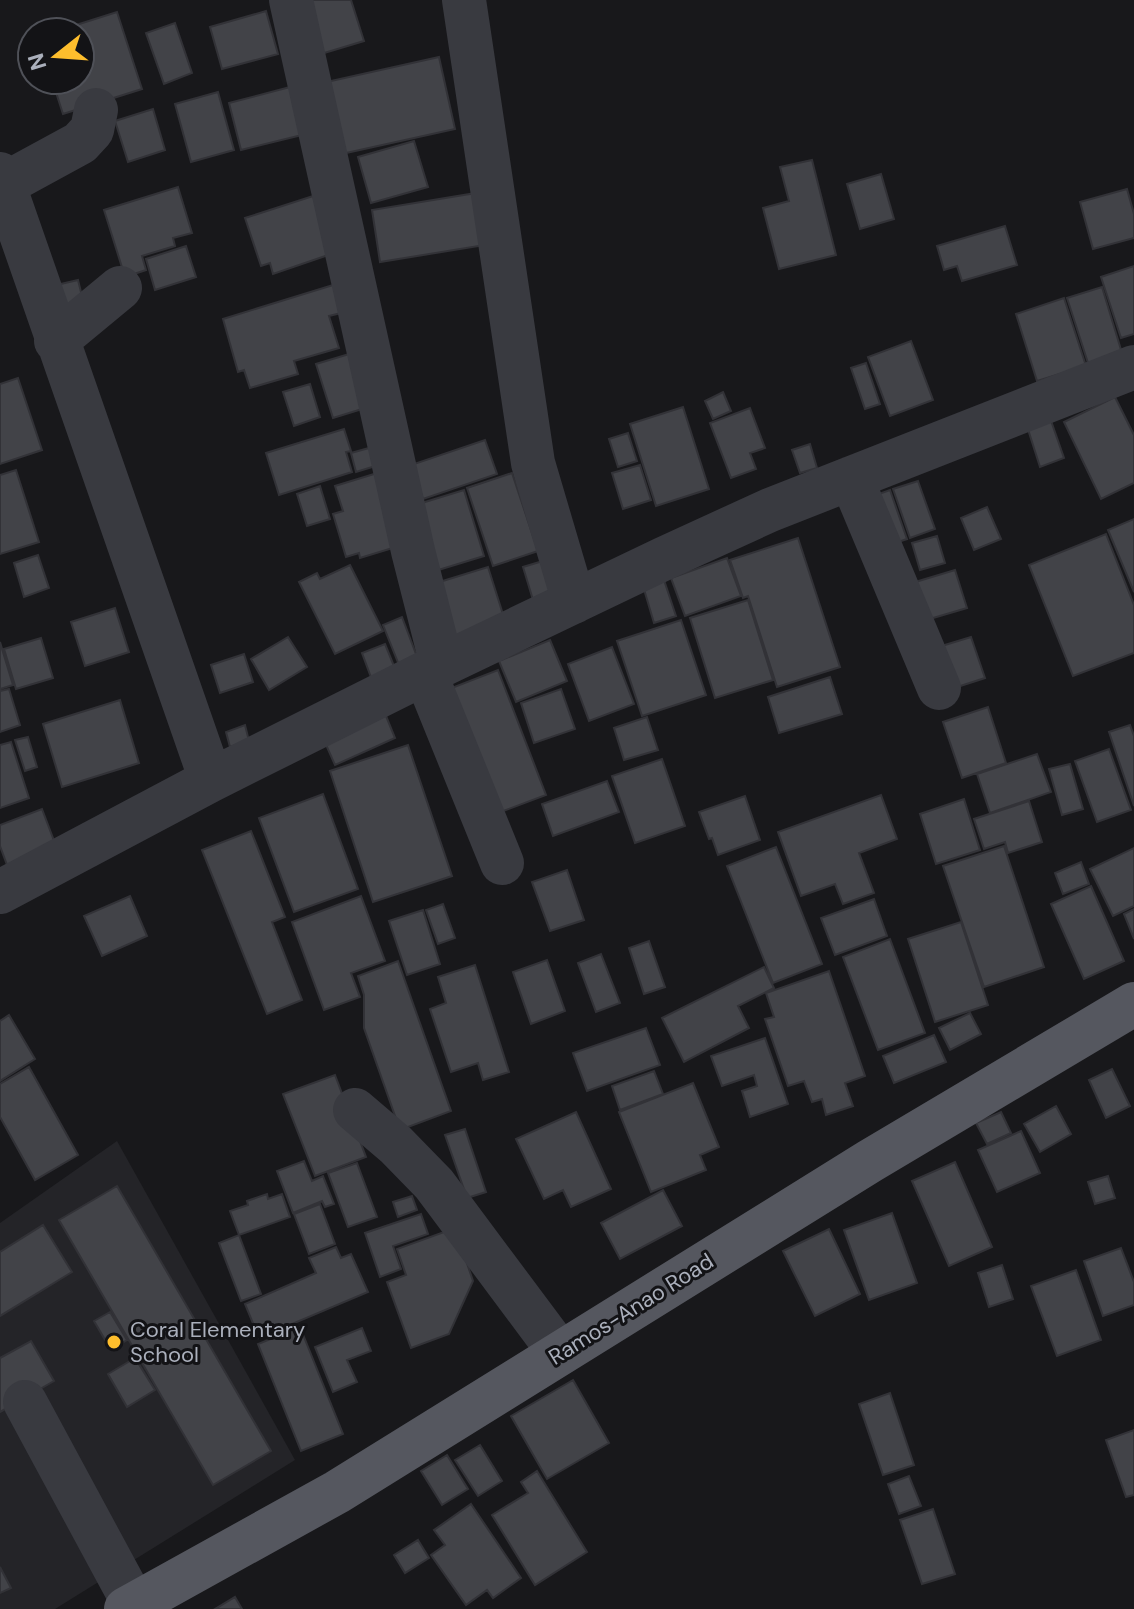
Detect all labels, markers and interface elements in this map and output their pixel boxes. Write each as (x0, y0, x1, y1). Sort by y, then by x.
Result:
north arrow (16, 16, 96, 96)
text: N (21, 50, 54, 74)
street label: Ramos-Anao Road (543, 1247, 719, 1371)
place label: Coral Elementary School (130, 1315, 305, 1369)
marker: Coral Elementary School (105, 1333, 123, 1351)

